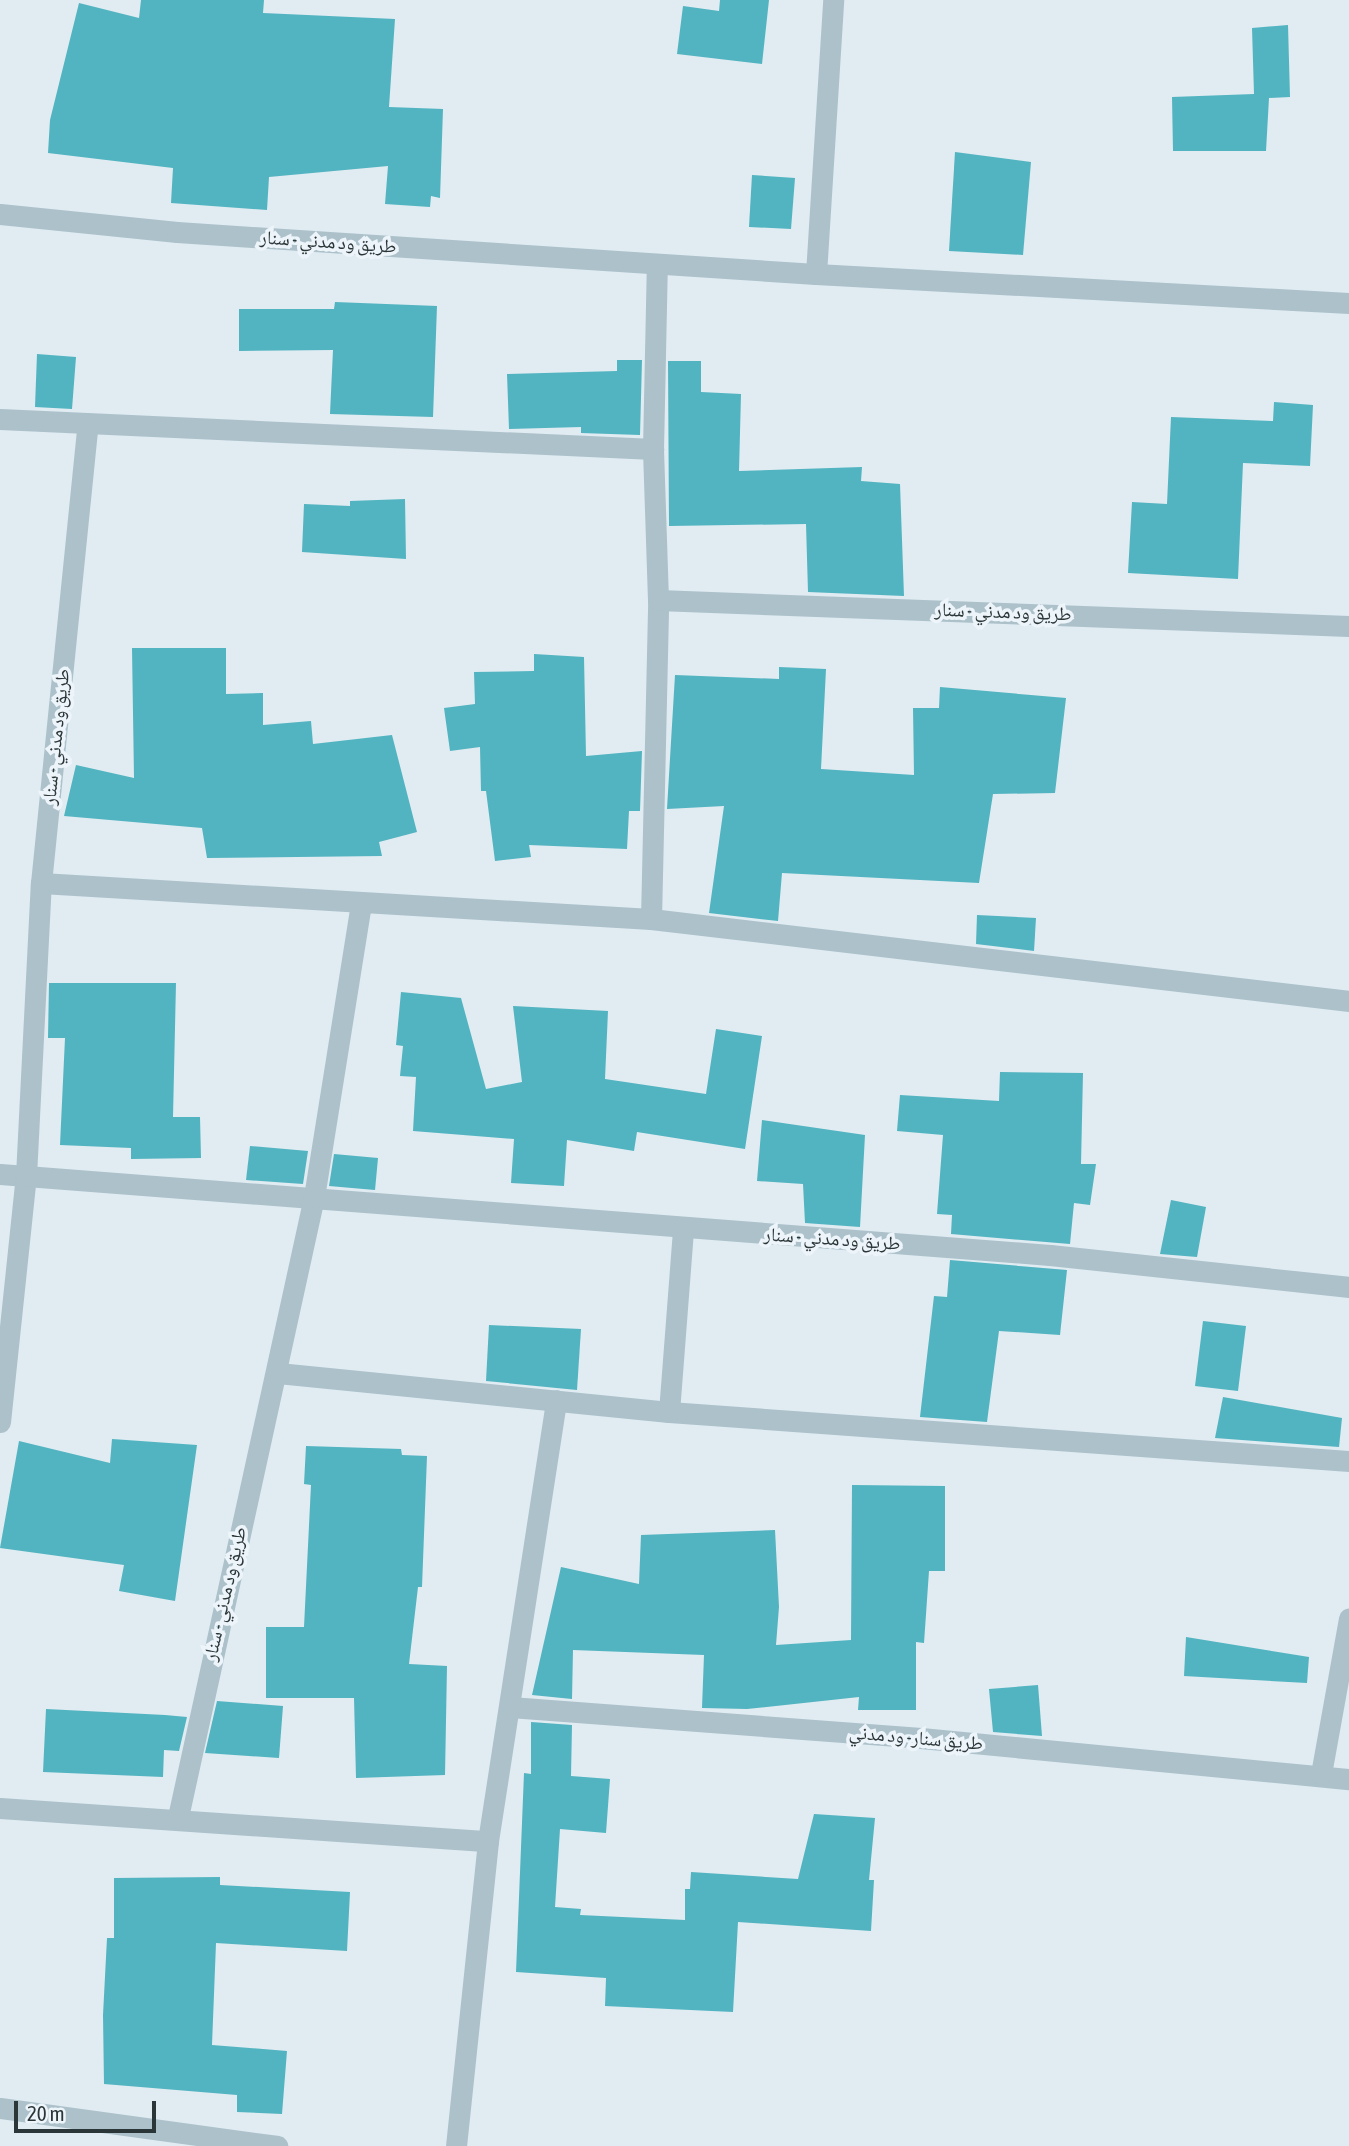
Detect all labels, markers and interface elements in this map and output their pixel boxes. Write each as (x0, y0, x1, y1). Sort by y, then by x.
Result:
street label: طريق ود مدني - سنار (259, 226, 397, 258)
street label: طريق ود مدني - سنار (934, 598, 1072, 626)
street label: طريق ود مدني - سنار (38, 668, 74, 806)
street label: طريق ود مدني - سنار (763, 1223, 901, 1255)
street label: طريق ود مدني - سنار (198, 1525, 252, 1663)
street label: طريق سنار- ود مدني (848, 1721, 984, 1755)
scale bar (18, 2086, 159, 2130)
text: 20 m (27, 2101, 65, 2125)

